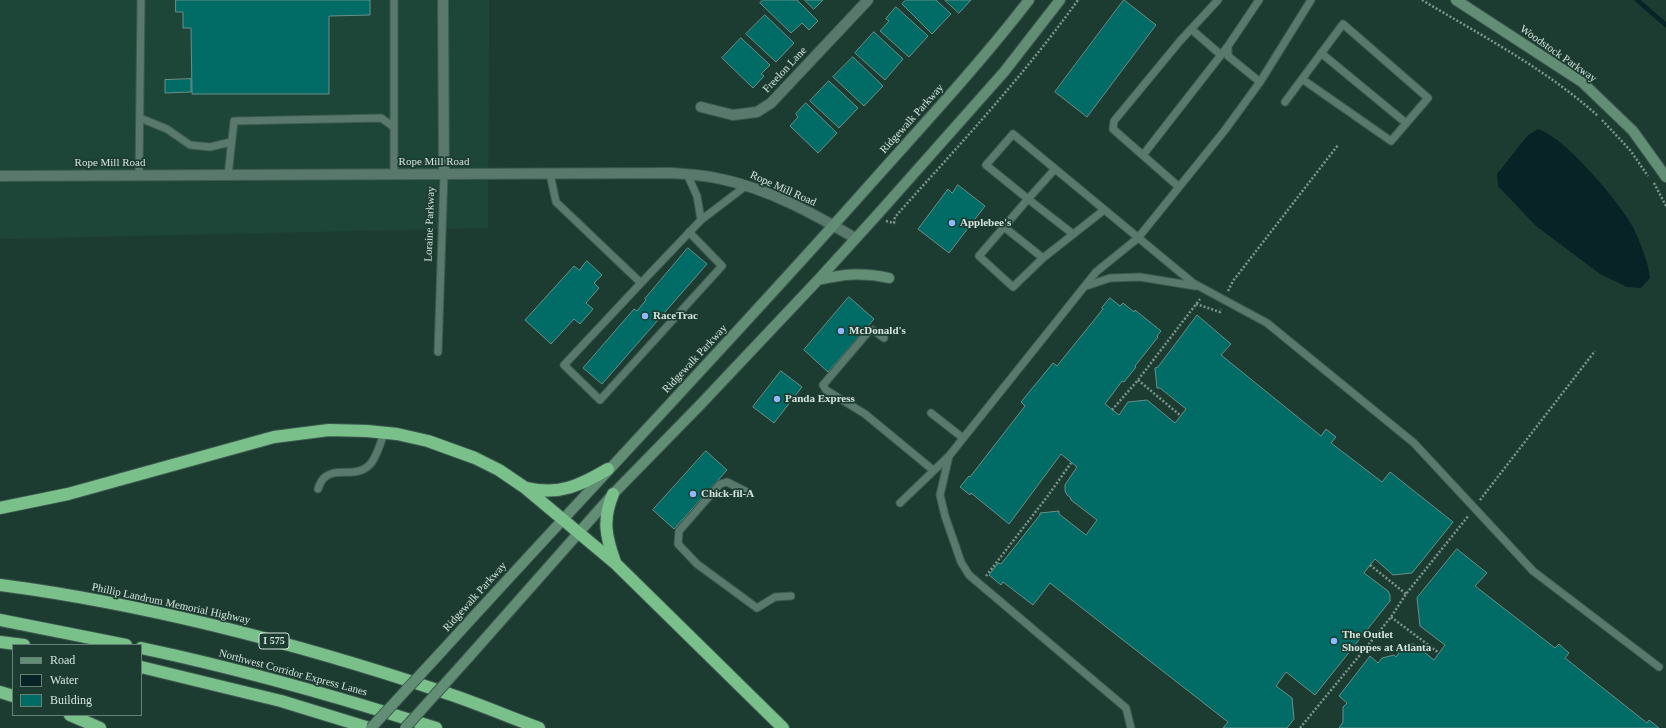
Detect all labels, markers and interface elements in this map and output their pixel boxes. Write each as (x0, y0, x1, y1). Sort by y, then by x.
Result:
street label: Woodstock Parkway (1517, 23, 1599, 85)
street label: Freelon Lane (760, 44, 810, 96)
street label: Ridgewalk Parkway (877, 82, 947, 156)
street label: Rope Mill Road (399, 155, 469, 169)
street label: Rope Mill Road (75, 156, 145, 170)
street label: Rope Mill Road (748, 169, 818, 209)
street label: Loraine Parkway (422, 186, 438, 262)
place label: Applebee's (960, 216, 1011, 230)
marker: Applebee's (947, 218, 957, 228)
place label: RaceTrac (653, 309, 698, 323)
marker: RaceTrac (640, 311, 650, 321)
street label: Ridgewalk Parkway (660, 322, 730, 396)
place label: McDonald's (849, 324, 906, 338)
marker: McDonald's (836, 326, 846, 336)
place label: Panda Express (785, 392, 855, 406)
marker: Panda Express (772, 394, 782, 404)
place label: Chick-fil-A (701, 487, 754, 501)
marker: Chick-fil-A (688, 489, 698, 499)
street label: Ridgewalk Parkway (440, 560, 510, 634)
street label: Phillip Landrum Memorial Highway (91, 581, 251, 627)
place label: The Outlet Shoppes at Atlanta (1342, 628, 1431, 654)
road number: I 575 (259, 633, 289, 649)
marker: The Outlet Shoppes at Atlanta (1329, 636, 1339, 646)
legend (12, 644, 142, 716)
street label: Northwest Corridor Express Lanes (217, 647, 369, 699)
text: Road (50, 653, 75, 667)
text: Water (50, 673, 78, 687)
text: Building (50, 693, 92, 707)

